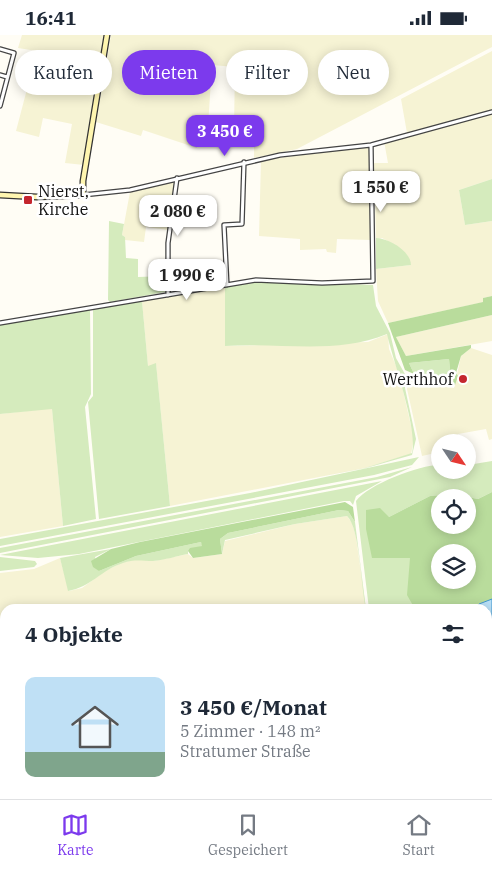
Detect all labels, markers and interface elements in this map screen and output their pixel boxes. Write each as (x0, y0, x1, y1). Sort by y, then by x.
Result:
text: 16:41 (25, 6, 76, 30)
chip: Kaufen (15, 50, 112, 95)
chip: Mieten (122, 50, 216, 95)
chip: Filter (226, 50, 308, 95)
chip: Neu (318, 50, 389, 95)
pin: 3 450 € (179, 115, 271, 157)
text: 3 450 € (197, 121, 253, 141)
pin: 1 550 € (335, 171, 427, 213)
text: 1 550 € (353, 177, 409, 197)
place label: Nierst, Kirche (38, 181, 89, 219)
marker: Nierst, Kirche (22, 194, 34, 206)
pin: 2 080 € (132, 195, 224, 237)
text: 2 080 € (150, 201, 206, 221)
pin: 1 990 € (141, 259, 233, 301)
text: 1 990 € (159, 265, 215, 285)
place label: Werthhof (382, 369, 455, 389)
marker: Werthhof (457, 373, 469, 385)
north arrow (431, 434, 476, 479)
map controls (431, 434, 476, 589)
button: locate (431, 489, 476, 534)
button: layers (431, 544, 476, 589)
text: 4 Objekte (25, 620, 123, 648)
icon: filters (439, 620, 467, 648)
text: 3 450 €/Monat (180, 693, 327, 721)
icon: home (65, 697, 125, 757)
text: 5 Zimmer · 148 m² (180, 721, 321, 741)
text: Stratumer Straße (180, 741, 311, 761)
tab: Karte (57, 811, 93, 859)
tab: Gespeichert (208, 811, 288, 859)
tab: Start (403, 811, 435, 859)

